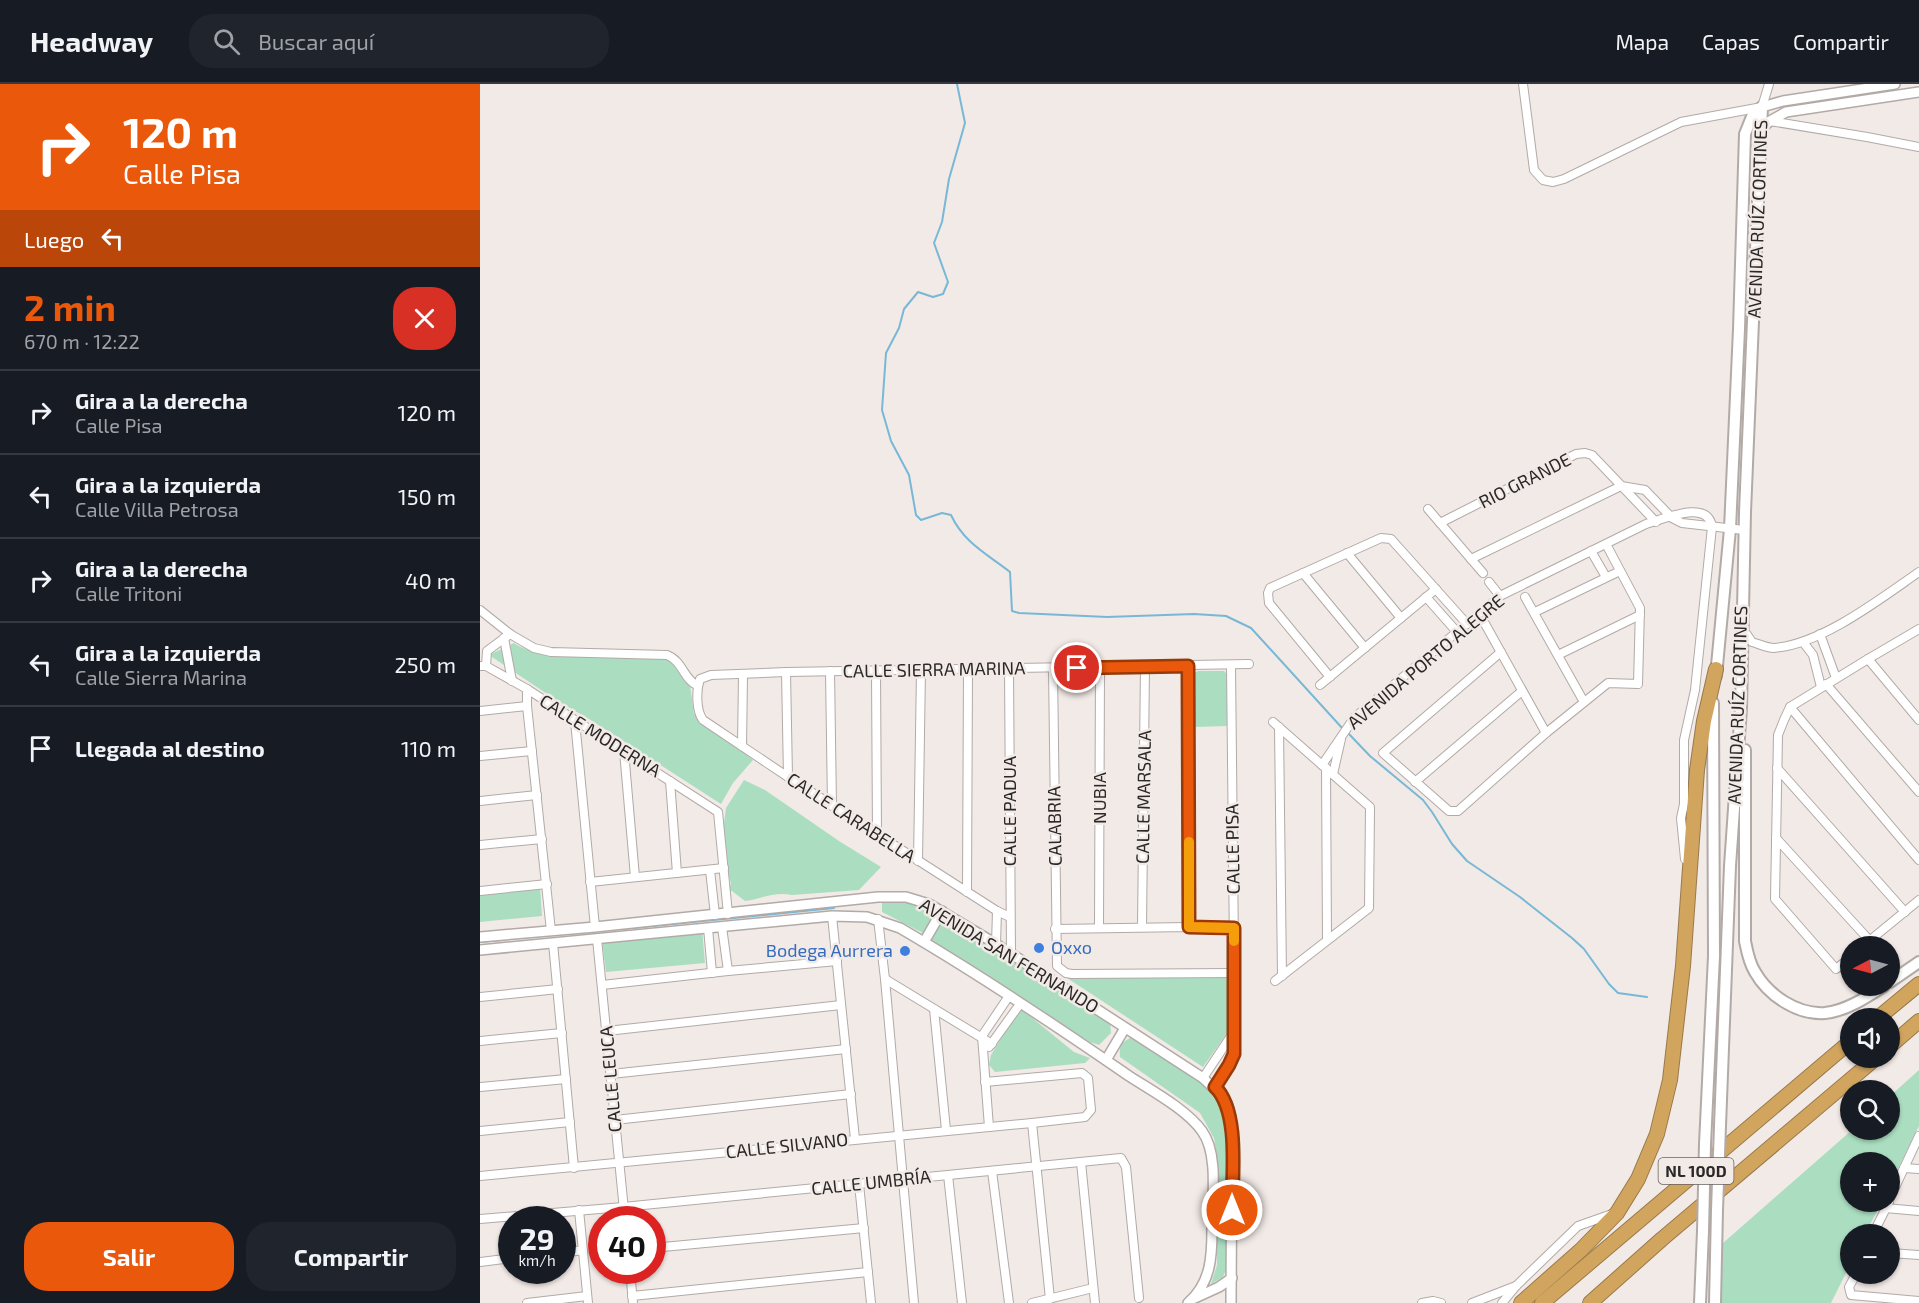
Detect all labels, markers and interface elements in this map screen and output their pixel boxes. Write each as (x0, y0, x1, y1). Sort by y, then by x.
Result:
search box (189, 14, 609, 68)
text: Headway (30, 24, 153, 58)
icon: search (210, 25, 243, 58)
text: Buscar aquí (258, 28, 374, 54)
text: Mapa (1615, 29, 1669, 54)
text: Capas (1702, 29, 1760, 54)
text: Compartir (1793, 29, 1889, 54)
text: 120 m (123, 106, 238, 156)
icon: right (24, 108, 102, 186)
street label: AVENIDA RUÍZ CORTINES (1743, 119, 1771, 319)
text: Calle Pisa (123, 157, 241, 189)
icon: left (96, 222, 129, 255)
text: Luego (24, 226, 84, 252)
text: 2 min (24, 285, 116, 328)
button: close (393, 287, 456, 350)
text: 670 m · 12:22 (24, 329, 140, 353)
text: Gira a la derecha (75, 387, 248, 413)
icon: right (24, 396, 57, 429)
text: 120 m (397, 399, 456, 425)
text: Calle Pisa (75, 413, 162, 437)
street label: RIO GRANDE (1475, 448, 1574, 513)
text: Gira a la izquierda (75, 471, 261, 497)
icon: left (24, 480, 57, 513)
text: 150 m (398, 483, 456, 509)
text: Calle Villa Petrosa (75, 497, 239, 521)
text: Gira a la derecha (75, 555, 248, 581)
icon: right (24, 564, 57, 597)
text: 40 m (405, 567, 456, 593)
text: Calle Tritoni (75, 581, 182, 605)
street label: AVENIDA PORTO ALEGRE (1342, 589, 1508, 733)
street label: AVENIDA RUÍZ CORTINES (1723, 605, 1751, 805)
text: Gira a la izquierda (75, 639, 261, 665)
pin (1051, 642, 1102, 693)
icon: left (24, 648, 57, 681)
text: 250 m (394, 651, 456, 677)
icon: arrive (1060, 651, 1093, 684)
street label: CALLE SIERRA MARINA (842, 656, 1026, 682)
text: Calle Sierra Marina (75, 665, 247, 689)
street label: CALLE MODERNA (536, 689, 666, 782)
street label: CALLE MARSALA (1131, 729, 1155, 864)
icon: arrive (24, 732, 57, 765)
text: Llegada al destino (75, 735, 265, 761)
text: 110 m (401, 735, 456, 761)
street label: CALLE PADUA (998, 755, 1020, 866)
street label: CALLE CARABELLA (783, 767, 921, 867)
street label: NUBIA (1088, 771, 1110, 824)
street label: CALABRIA (1042, 785, 1066, 866)
street label: CALLE PISA (1220, 803, 1244, 895)
street label: AVENIDA SAN FERNANDO (916, 893, 1103, 1017)
place label: Oxxo (1051, 936, 1092, 958)
north arrow (1840, 936, 1900, 996)
map controls (1840, 936, 1900, 1284)
place label: Bodega Aurrera (766, 939, 893, 961)
marker: Oxxo (1032, 941, 1046, 955)
marker: Bodega Aurrera (898, 944, 912, 958)
button: sound (1840, 1008, 1900, 1068)
street label: CALLE LEUCA (594, 1024, 626, 1133)
button: search (1840, 1080, 1900, 1140)
street label: CALLE SILVANO (725, 1128, 849, 1162)
button: + (1840, 1152, 1900, 1212)
road number: NL 100D (1658, 1158, 1734, 1184)
street label: CALLE UMBRÍA (810, 1165, 933, 1199)
position arrow (1200, 1178, 1264, 1242)
speed limit sign: 40 (588, 1206, 666, 1284)
text: 29 (519, 1220, 555, 1256)
button: Salir (24, 1222, 234, 1291)
button: Compartir (246, 1222, 456, 1291)
button: − (1840, 1224, 1900, 1284)
text: km/h (518, 1251, 556, 1269)

